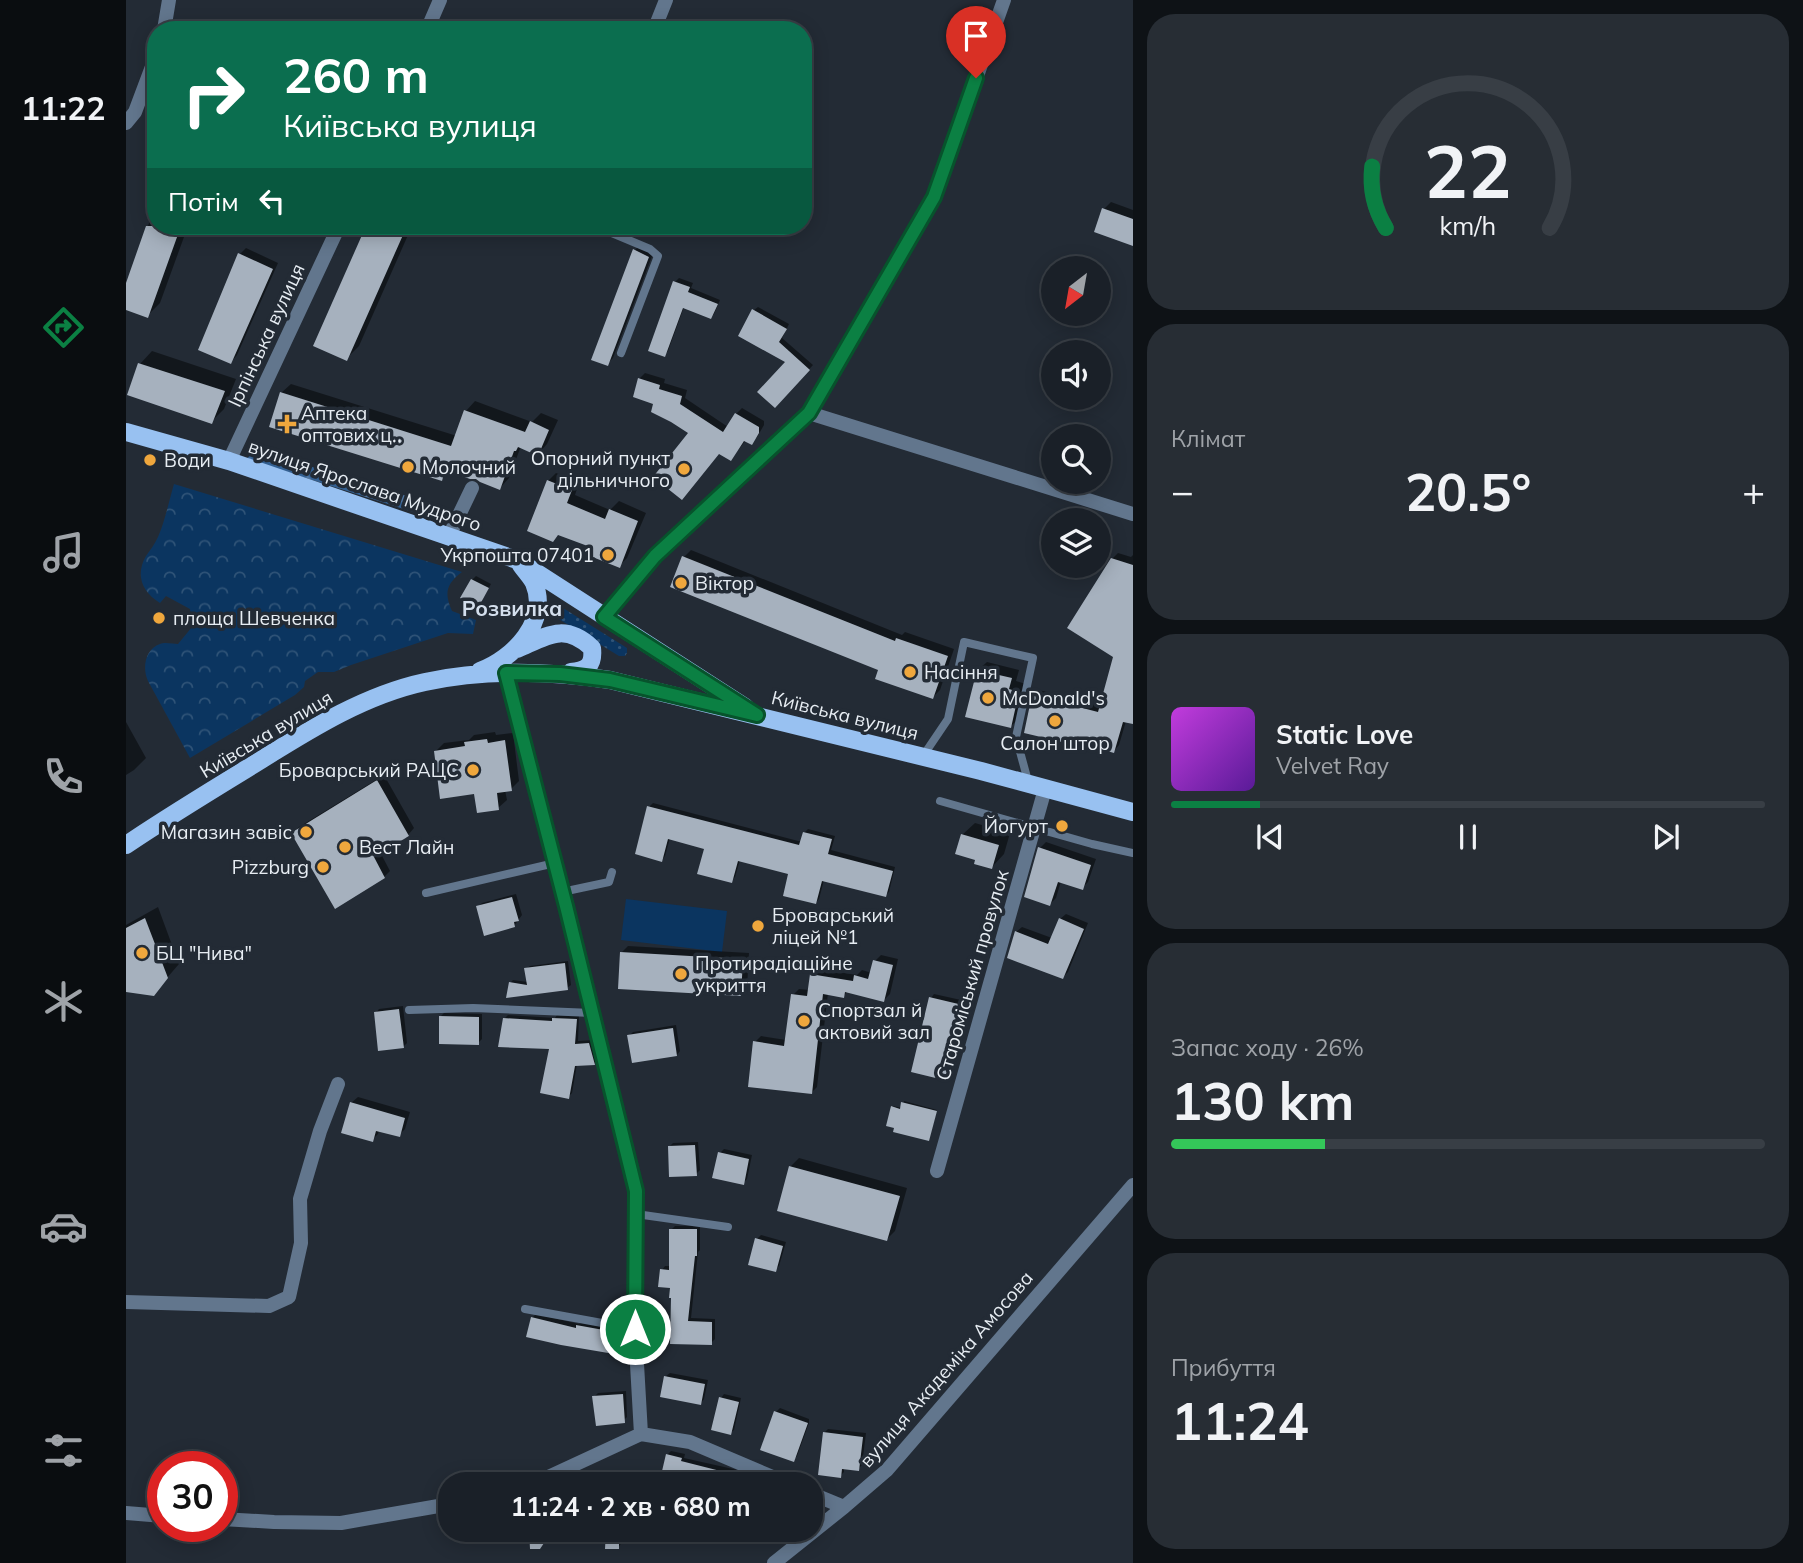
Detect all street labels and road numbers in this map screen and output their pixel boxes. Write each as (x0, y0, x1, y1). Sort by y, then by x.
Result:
street label: Ірпінська вулиця (222, 259, 310, 411)
street label: вулиця Ярослава Мудрого (245, 434, 485, 536)
street label: Київська вулиця (195, 685, 337, 783)
street label: Київська вулиця (769, 685, 921, 745)
street label: Староміський провулок (930, 866, 1014, 1083)
street label: вулиця Академіка Амосова (854, 1266, 1038, 1472)

